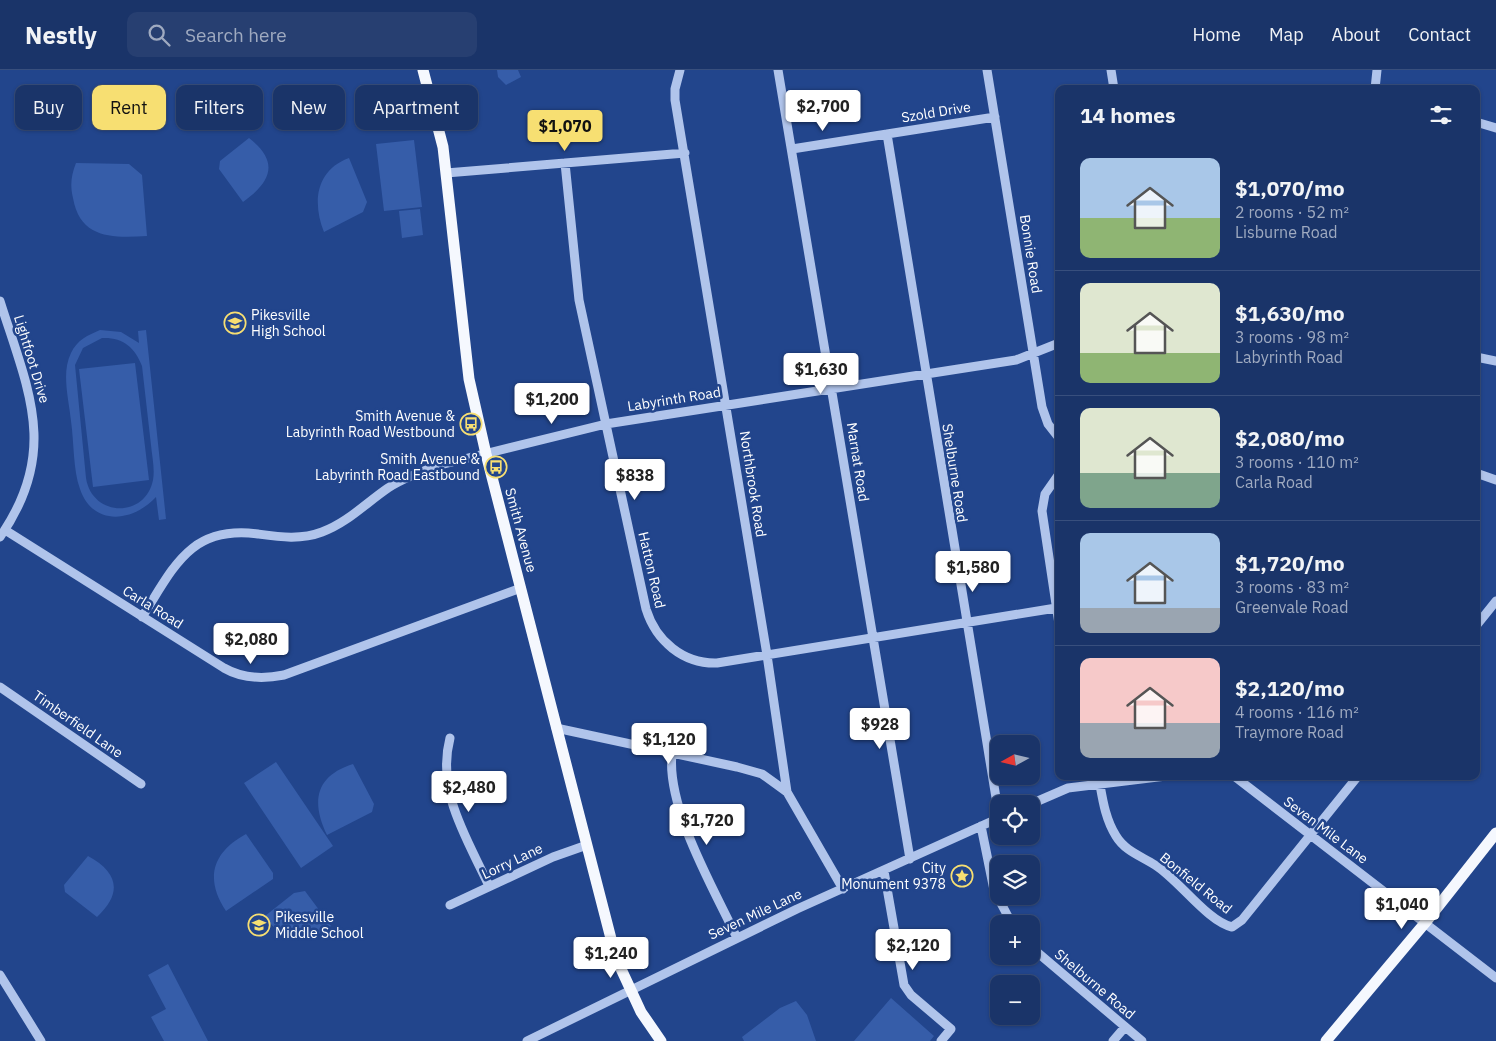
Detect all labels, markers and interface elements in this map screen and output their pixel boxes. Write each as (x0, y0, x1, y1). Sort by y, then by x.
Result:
search box (127, 12, 477, 57)
text: Nestly (25, 19, 97, 51)
icon: search (145, 21, 173, 49)
text: Search here (185, 23, 287, 47)
text: Home (1193, 23, 1241, 46)
text: Map (1269, 23, 1304, 46)
text: About (1332, 23, 1380, 46)
text: Contact (1408, 23, 1471, 46)
chip: Buy (15, 85, 82, 130)
chip: Rent (92, 85, 166, 130)
chip: Filters (176, 85, 263, 130)
chip: New (273, 85, 345, 130)
chip: Apartment (355, 85, 478, 130)
pin: $2,700 (782, 90, 864, 132)
text: $2,700 (797, 96, 849, 116)
street label: Szold Drive (900, 98, 972, 126)
text: 14 homes (1080, 101, 1176, 129)
icon: filters (1427, 101, 1455, 129)
pin: $1,070 (524, 109, 606, 152)
text: $1,070 (539, 116, 591, 136)
text: $1,070/mo (1235, 174, 1345, 202)
icon: home (1120, 178, 1180, 238)
text: 2 rooms · 52 m² (1235, 202, 1349, 222)
street label: Bonnie Road (1016, 213, 1046, 295)
text: Lisburne Road (1235, 222, 1337, 242)
text: $1,630/mo (1235, 299, 1345, 327)
icon: home (1120, 303, 1180, 363)
place label: Pikesville High School (251, 306, 326, 340)
school or university icon: Pikesville High School (223, 311, 247, 335)
street label: Lightfoot Drive (10, 313, 54, 406)
text: 3 rooms · 98 m² (1235, 327, 1349, 347)
text: Labyrinth Road (1235, 347, 1343, 367)
pin: $1,630 (780, 352, 862, 395)
text: $1,630 (795, 359, 847, 379)
pin: $1,200 (511, 382, 593, 425)
street label: Labyrinth Road (626, 383, 722, 415)
text: $1,200 (526, 389, 578, 409)
place label: Smith Avenue & Labyrinth Road Westbound (286, 407, 455, 441)
bus stop icon: Smith Avenue & Labyrinth Road Westbound (459, 412, 483, 436)
street label: Marnat Road (843, 421, 873, 503)
street label: Shelburne Road (938, 422, 972, 524)
text: $2,080/mo (1235, 424, 1345, 452)
icon: home (1120, 428, 1180, 488)
street label: Northbrook Road (736, 429, 770, 539)
place label: Smith Avenue & Labyrinth Road Eastbound (315, 450, 480, 484)
text: 3 rooms · 110 m² (1235, 452, 1359, 472)
bus stop icon: Smith Avenue & Labyrinth Road Eastbound (484, 455, 508, 479)
pin: $838 (605, 458, 665, 501)
text: $838 (616, 465, 654, 485)
text: Carla Road (1235, 472, 1313, 492)
street label: Smith Avenue (501, 486, 541, 575)
street label: Hatton Road (634, 530, 670, 610)
text: $1,720/mo (1235, 549, 1345, 577)
pin: $1,580 (932, 550, 1014, 593)
icon: home (1120, 553, 1180, 613)
text: $1,580 (947, 557, 999, 577)
text: 3 rooms · 83 m² (1235, 577, 1349, 597)
street label: Carla Road (119, 581, 187, 633)
text: Greenvale Road (1235, 597, 1348, 617)
pin: $2,080 (210, 622, 292, 665)
text: $2,080 (225, 629, 277, 649)
text: $2,120/mo (1235, 674, 1345, 702)
icon: home (1120, 678, 1180, 738)
street label: Timberfield Lane (30, 686, 127, 762)
text: 4 rooms · 116 m² (1235, 702, 1359, 722)
pin: $928 (850, 708, 910, 750)
text: $928 (861, 714, 899, 734)
pin: $1,120 (628, 722, 710, 765)
text: Traymore Road (1235, 722, 1344, 742)
text: $1,120 (643, 729, 695, 749)
north arrow (990, 735, 1040, 785)
map controls (990, 735, 1040, 1025)
pin: $2,480 (428, 770, 510, 813)
text: $2,480 (443, 777, 495, 797)
street label: Seven Mile Lane (1280, 792, 1372, 868)
button: locate (990, 795, 1040, 845)
pin: $1,720 (666, 804, 748, 846)
text: $1,720 (681, 810, 733, 830)
street label: Lorry Lane (478, 839, 546, 883)
street label: Bonfield Road (1156, 848, 1236, 918)
button: layers (990, 855, 1040, 905)
place label: City Monument 9378 (841, 859, 946, 893)
place icon: City Monument 9378 (950, 864, 974, 888)
street label: Seven Mile Lane (705, 884, 805, 944)
pin: $1,040 (1361, 888, 1443, 930)
text: $1,040 (1376, 894, 1428, 914)
place label: Pikesville Middle School (275, 908, 364, 942)
school or university icon: Pikesville Middle School (247, 913, 271, 937)
button: + (990, 915, 1040, 965)
pin: $2,120 (872, 928, 954, 971)
text: $2,120 (887, 935, 939, 955)
pin: $1,240 (570, 936, 652, 979)
text: $1,240 (585, 943, 637, 963)
street label: Shelburne Road (1051, 945, 1139, 1023)
button: − (990, 975, 1040, 1025)

